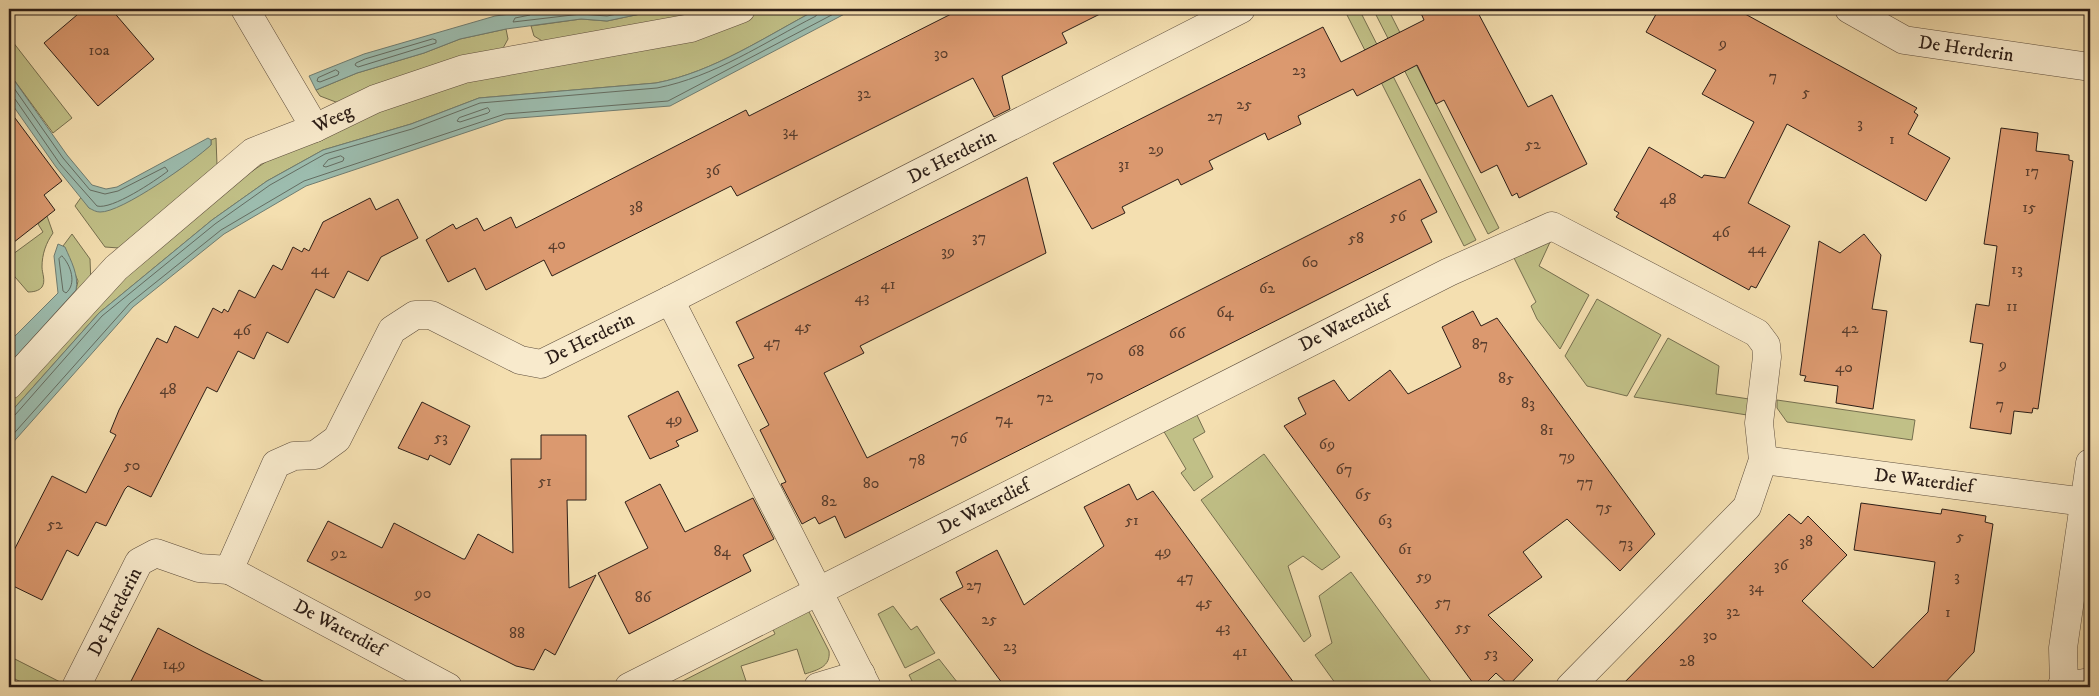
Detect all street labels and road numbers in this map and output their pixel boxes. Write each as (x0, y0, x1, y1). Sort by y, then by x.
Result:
street label: De Herderin (1917, 31, 2015, 67)
street label: Weeg (308, 99, 357, 139)
street label: De Herderin (904, 125, 1000, 189)
street label: De Waterdief (1295, 290, 1397, 357)
street label: De Herderin (542, 308, 638, 370)
street label: De Waterdief (1873, 464, 1978, 499)
street label: De Waterdief (934, 473, 1036, 540)
street label: De Herderin (83, 564, 147, 660)
street label: De Waterdief (290, 594, 391, 663)

